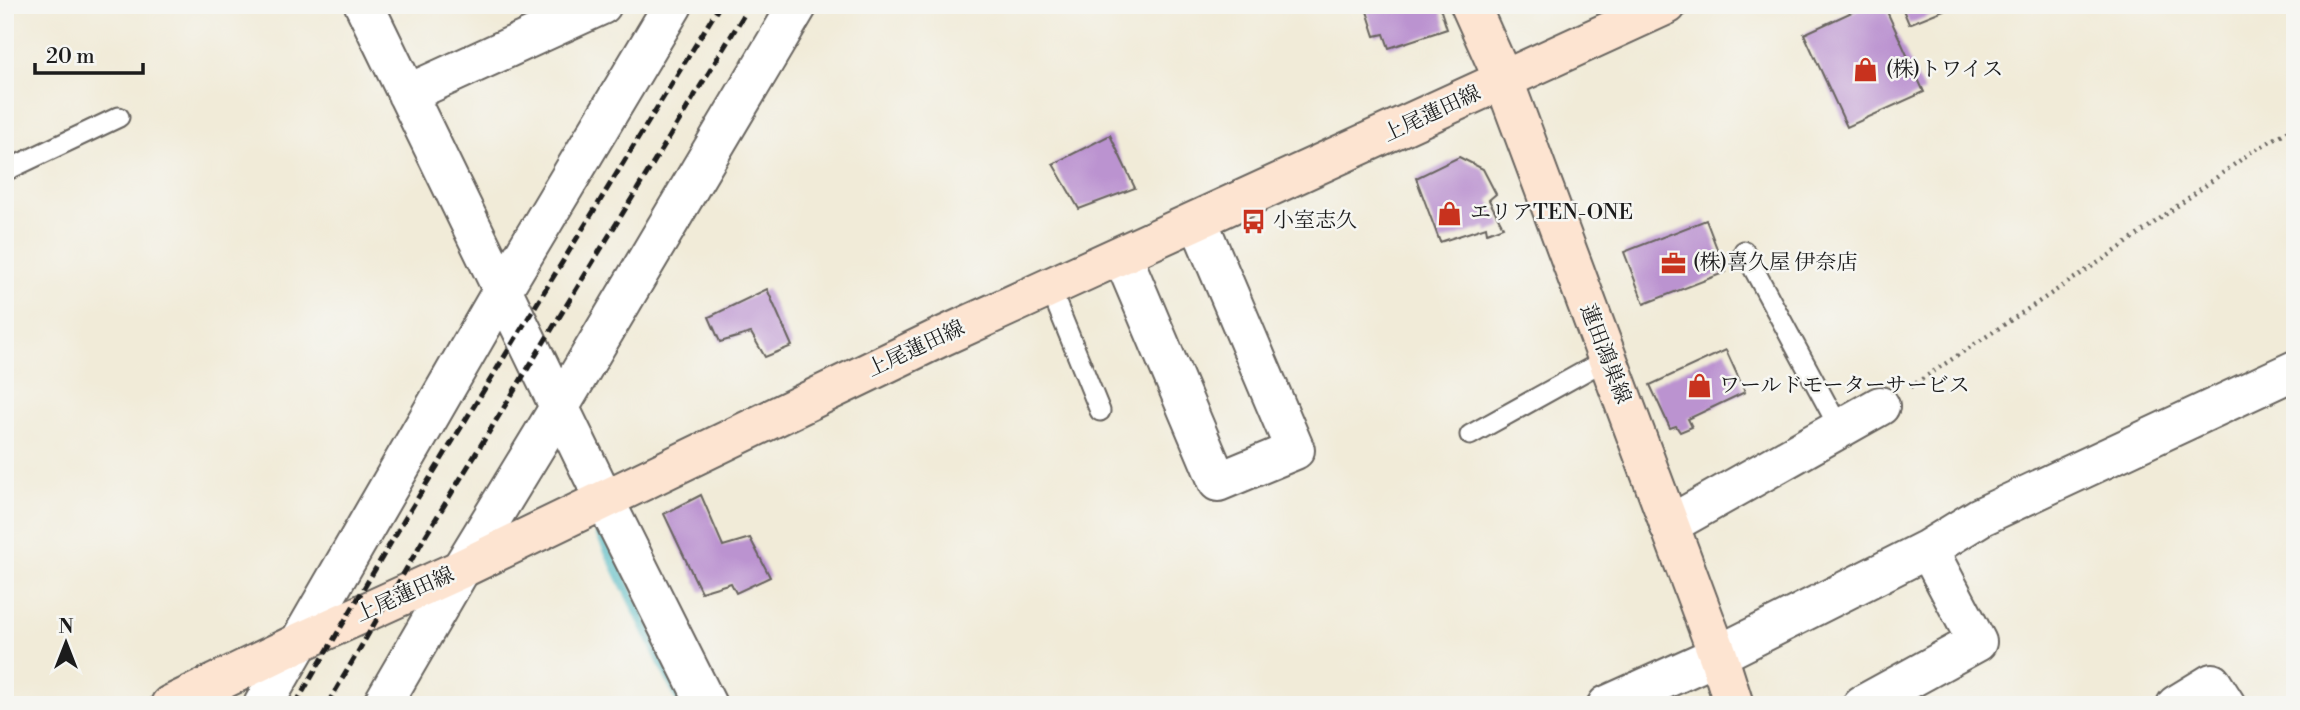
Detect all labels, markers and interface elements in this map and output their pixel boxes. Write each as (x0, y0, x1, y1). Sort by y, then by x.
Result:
scale bar (35, 32, 144, 76)
text: 20 m (46, 44, 95, 70)
shop icon: (株)トワイス (1852, 56, 1880, 84)
place label: (株)トワイス (1886, 57, 2003, 83)
street label: 上尾蓮田線 (1379, 80, 1485, 148)
shop icon: エリアTEN-ONE (1436, 199, 1464, 227)
place label: エリアTEN-ONE (1470, 200, 1633, 226)
bus stop icon: 小室志久 (1239, 207, 1267, 235)
place label: 小室志久 (1273, 208, 1357, 234)
office icon: (株)喜久屋 伊奈店 (1659, 249, 1687, 277)
place label: (株)喜久屋 伊奈店 (1693, 250, 1857, 276)
street label: 蓮田鴻巣線 (1574, 300, 1636, 408)
street label: 上尾蓮田線 (863, 315, 969, 383)
shop icon: ワールドモーターサービス (1685, 372, 1713, 400)
place label: ワールドモーターサービス (1719, 373, 1970, 399)
street label: 上尾蓮田線 (352, 562, 458, 628)
north arrow (32, 608, 102, 678)
text: N (58, 615, 74, 639)

